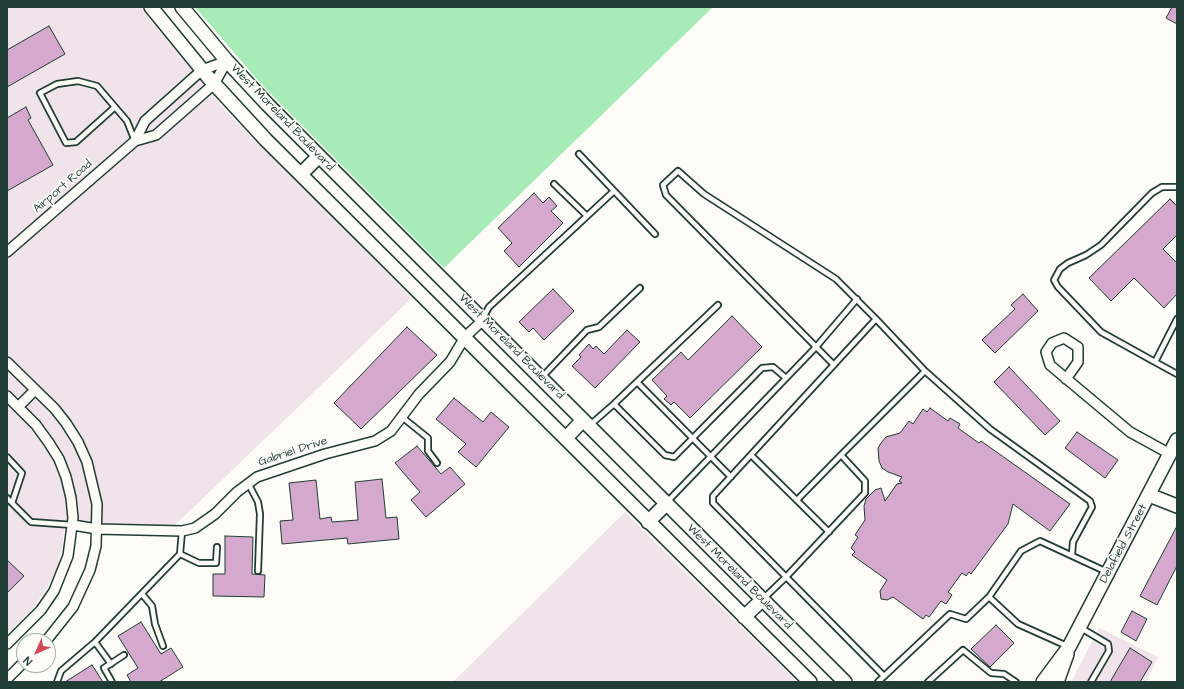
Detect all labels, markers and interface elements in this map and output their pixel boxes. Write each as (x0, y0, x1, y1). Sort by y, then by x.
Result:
street label: West Moreland Boulevard (227, 62, 337, 174)
street label: Airport Road (31, 157, 95, 217)
street label: West Moreland Boulevard (455, 291, 567, 403)
street label: Gabriel Drive (257, 434, 329, 470)
street label: Delafield Street (1097, 502, 1151, 586)
street label: West Moreland Boulevard (683, 521, 795, 633)
north arrow (16, 633, 56, 673)
text: N (20, 653, 36, 669)

